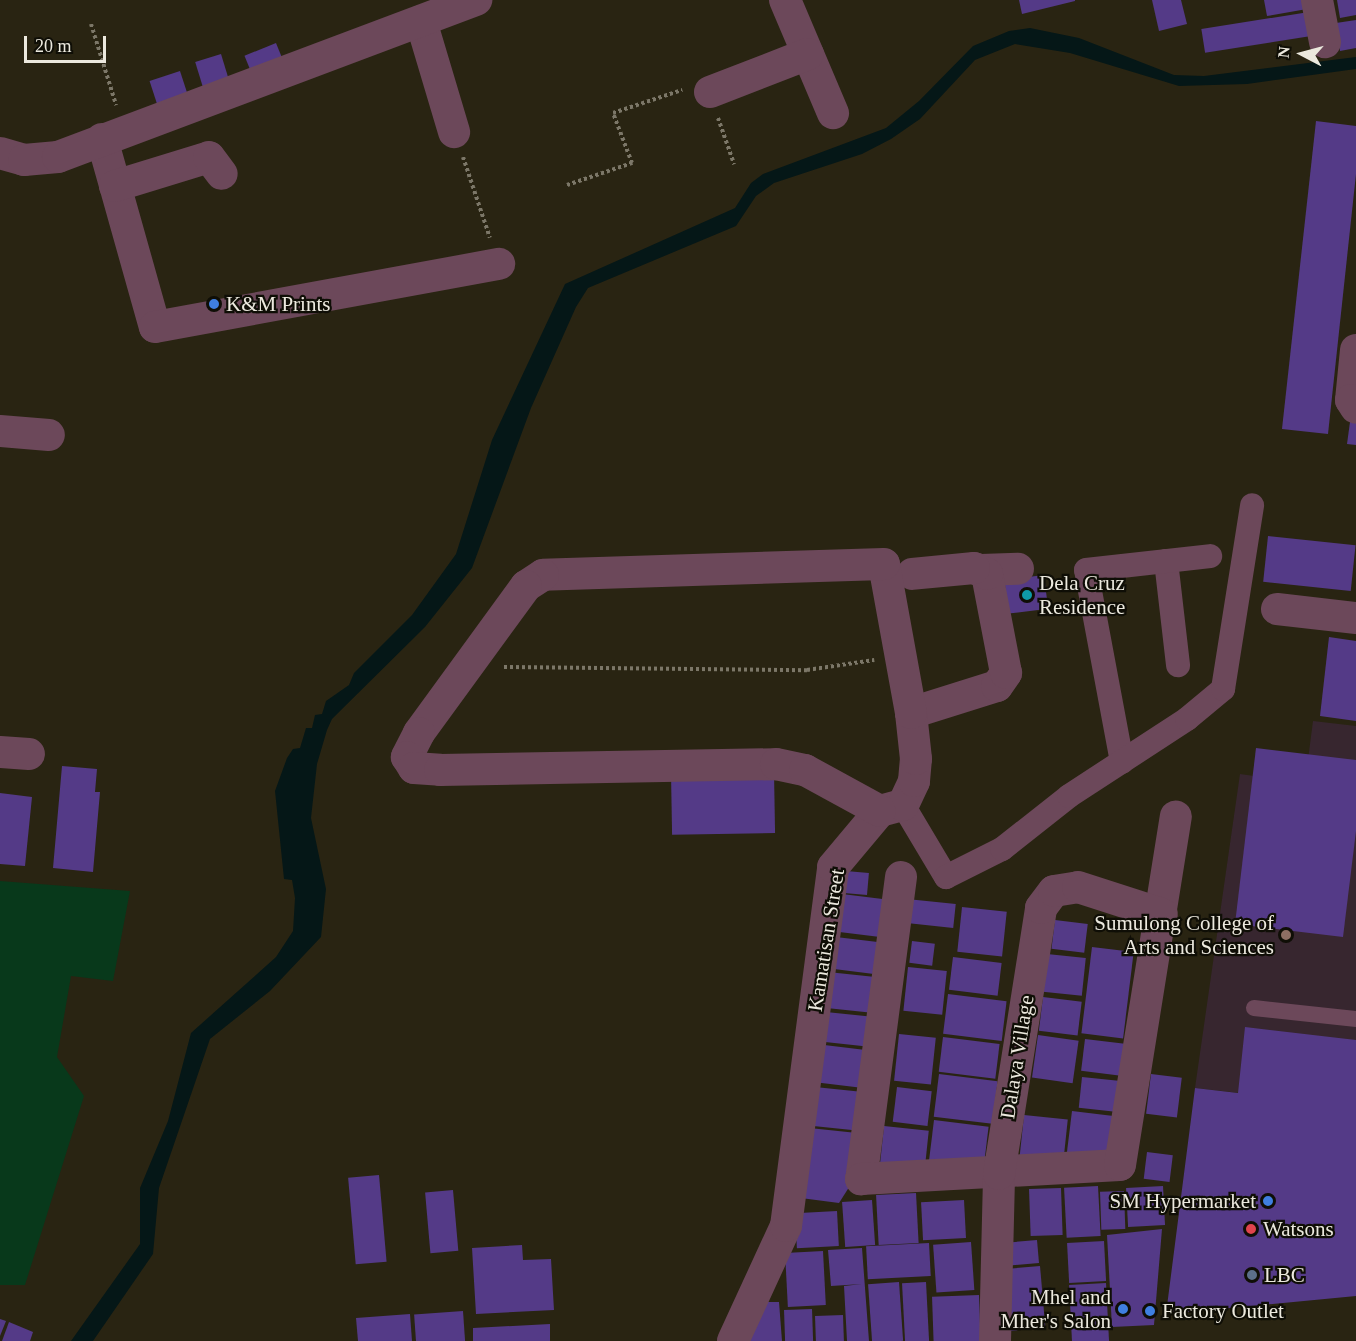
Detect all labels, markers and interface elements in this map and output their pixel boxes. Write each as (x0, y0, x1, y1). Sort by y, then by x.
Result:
scale bar (27, 24, 110, 62)
north arrow (1272, 24, 1332, 84)
text: 20 m (35, 36, 72, 56)
text: N (1275, 45, 1293, 59)
place label: K&M Prints (226, 291, 330, 317)
marker: K&M Prints (207, 297, 221, 311)
place label: Dela Cruz Residence (1039, 570, 1125, 620)
marker: Dela Cruz Residence (1020, 588, 1034, 602)
street label: Kamatisan Street (802, 867, 850, 1013)
place label: Sumulong College of Arts and Sciences (1094, 910, 1274, 960)
marker: Sumulong College of Arts and Sciences (1279, 928, 1293, 942)
street label: Dalaya Village (995, 993, 1039, 1121)
place label: SM Hypermarket (1110, 1188, 1256, 1214)
marker: SM Hypermarket (1261, 1194, 1275, 1208)
place label: Watsons (1263, 1216, 1334, 1242)
marker: Watsons (1244, 1222, 1258, 1236)
place label: LBC (1264, 1262, 1305, 1288)
marker: LBC (1245, 1268, 1259, 1282)
place label: Mhel and Mher's Salon (1000, 1284, 1111, 1334)
place label: Factory Outlet (1162, 1298, 1284, 1324)
marker: Mhel and Mher's Salon (1116, 1302, 1130, 1316)
marker: Factory Outlet (1143, 1304, 1157, 1318)

